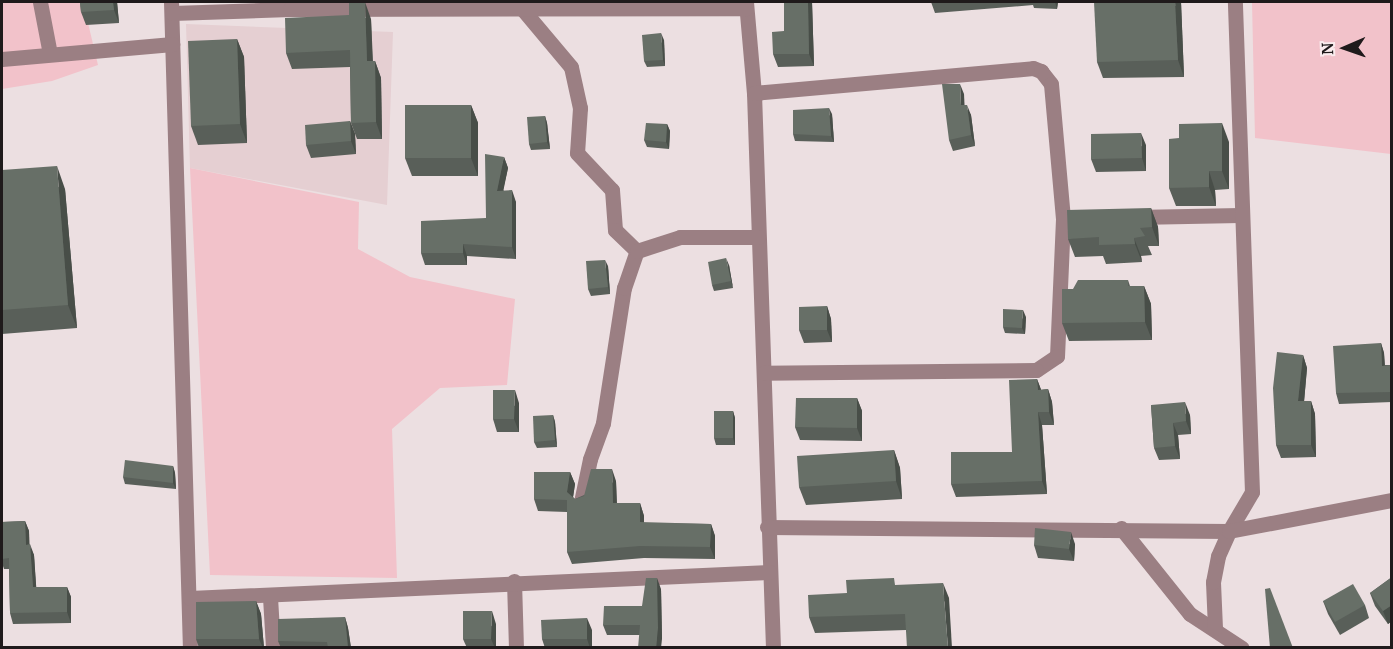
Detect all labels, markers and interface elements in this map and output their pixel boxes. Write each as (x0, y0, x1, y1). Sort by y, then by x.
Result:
north arrow (1315, 18, 1375, 78)
text: N (1316, 42, 1338, 55)

